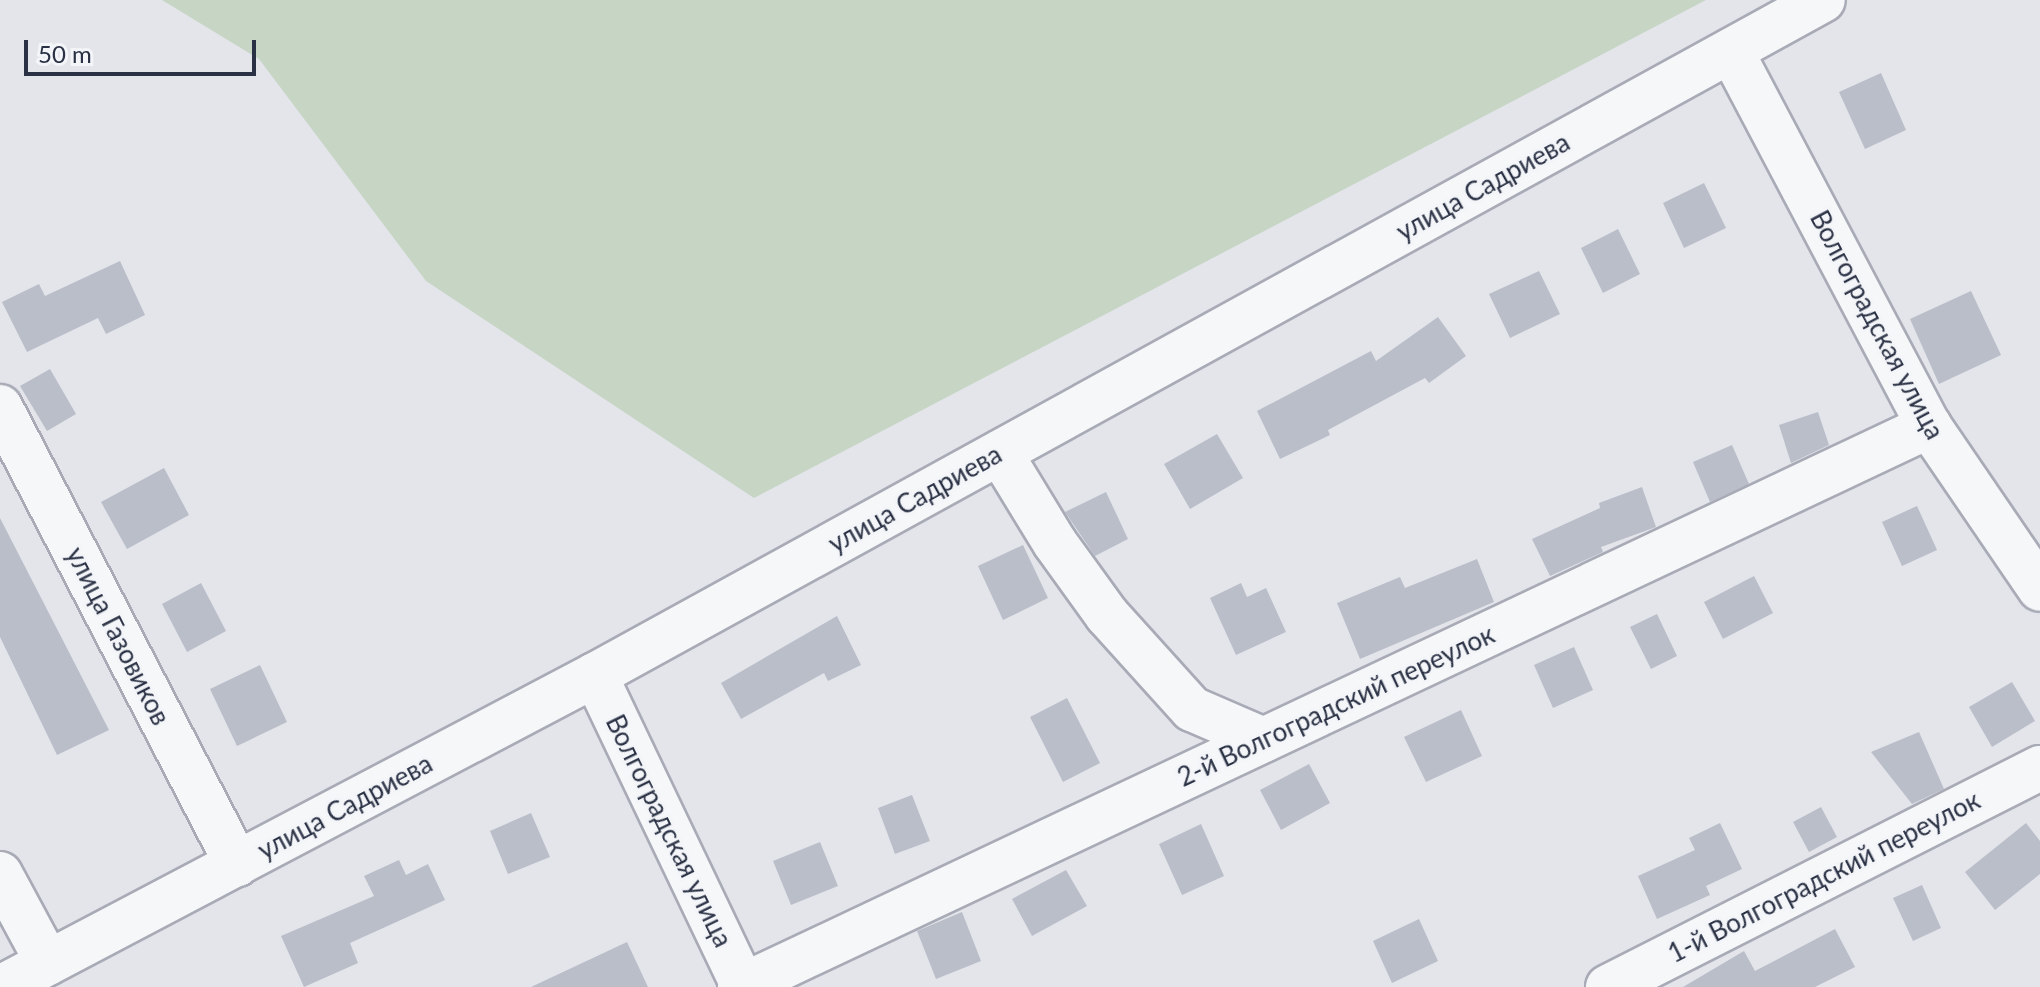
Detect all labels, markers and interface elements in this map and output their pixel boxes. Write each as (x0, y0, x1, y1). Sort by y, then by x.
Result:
scale bar (28, 24, 260, 74)
text: 50 m (38, 39, 92, 68)
street label: улица Садриева (1391, 127, 1575, 247)
street label: Волгоградская улица (1804, 205, 1950, 445)
street label: улица Садриева (823, 439, 1007, 559)
street label: улица Газовиков (60, 542, 176, 730)
street label: 2-й Волгоградский переулок (1173, 619, 1499, 793)
street label: Волгоградская улица (599, 710, 739, 952)
street label: улица Садриева (252, 748, 438, 866)
street label: 1-й Волгоградский переулок (1663, 785, 1985, 969)

